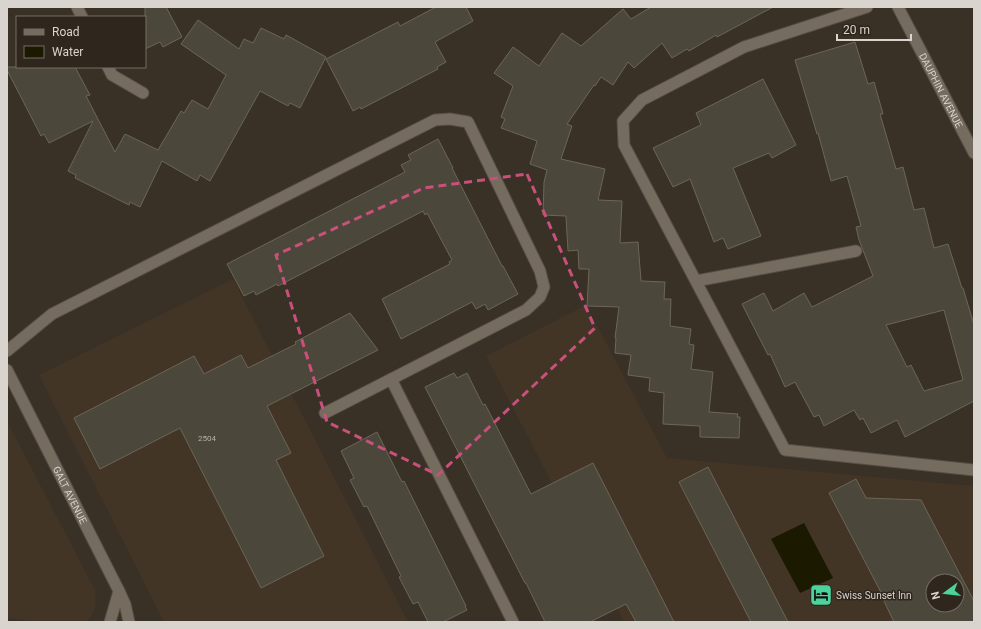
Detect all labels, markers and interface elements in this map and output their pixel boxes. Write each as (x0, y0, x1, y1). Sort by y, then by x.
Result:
legend (16, 16, 146, 68)
scale bar (837, 16, 911, 42)
text: 20 m (843, 23, 870, 37)
text: Road (52, 25, 80, 39)
text: Water (52, 45, 83, 59)
street label: DAUPHIN AVENUE (917, 51, 966, 130)
house number: 2504 (198, 434, 216, 443)
street label: GALT AVENUE (51, 464, 90, 526)
north arrow (925, 573, 965, 613)
hotel icon: Swiss Sunset Inn (808, 582, 834, 608)
place label: Swiss Sunset Inn (836, 590, 912, 601)
text: N (928, 590, 943, 601)

